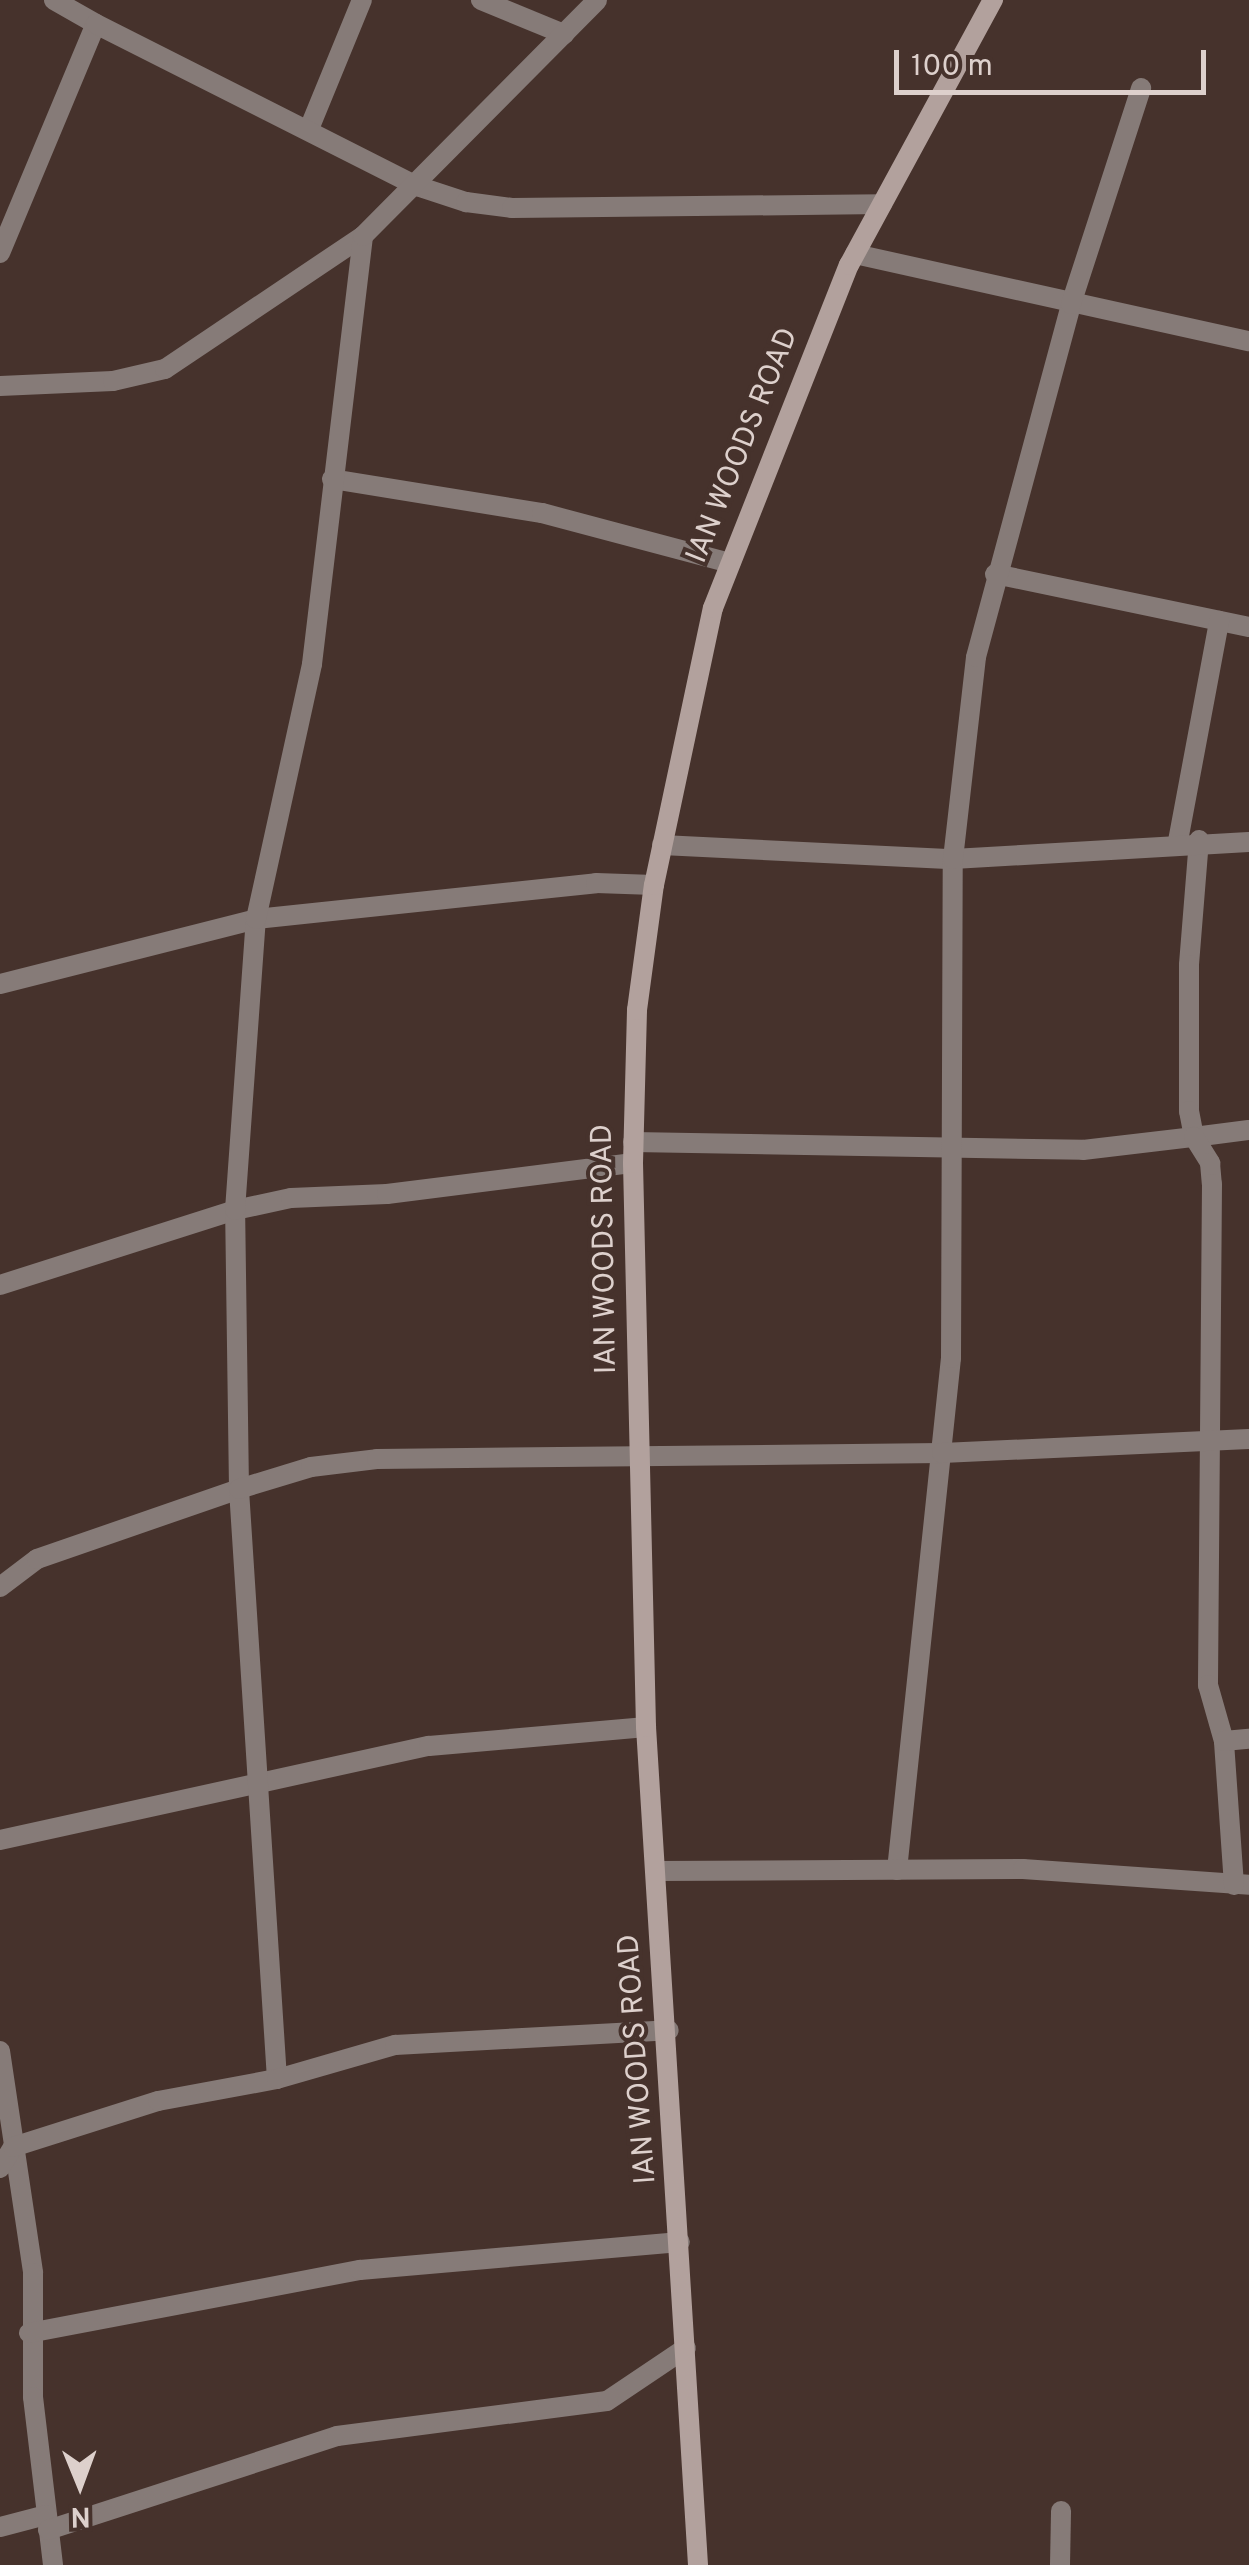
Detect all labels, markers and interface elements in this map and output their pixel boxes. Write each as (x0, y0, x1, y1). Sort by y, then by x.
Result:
scale bar (899, 30, 1212, 92)
text: 100 m (911, 49, 993, 86)
street label: IAN WOODS ROAD (680, 323, 808, 569)
street label: IAN WOODS ROAD (586, 1123, 626, 1375)
street label: IAN WOODS ROAD (612, 1933, 666, 2185)
north arrow (30, 2435, 130, 2535)
text: N (70, 2497, 91, 2533)

